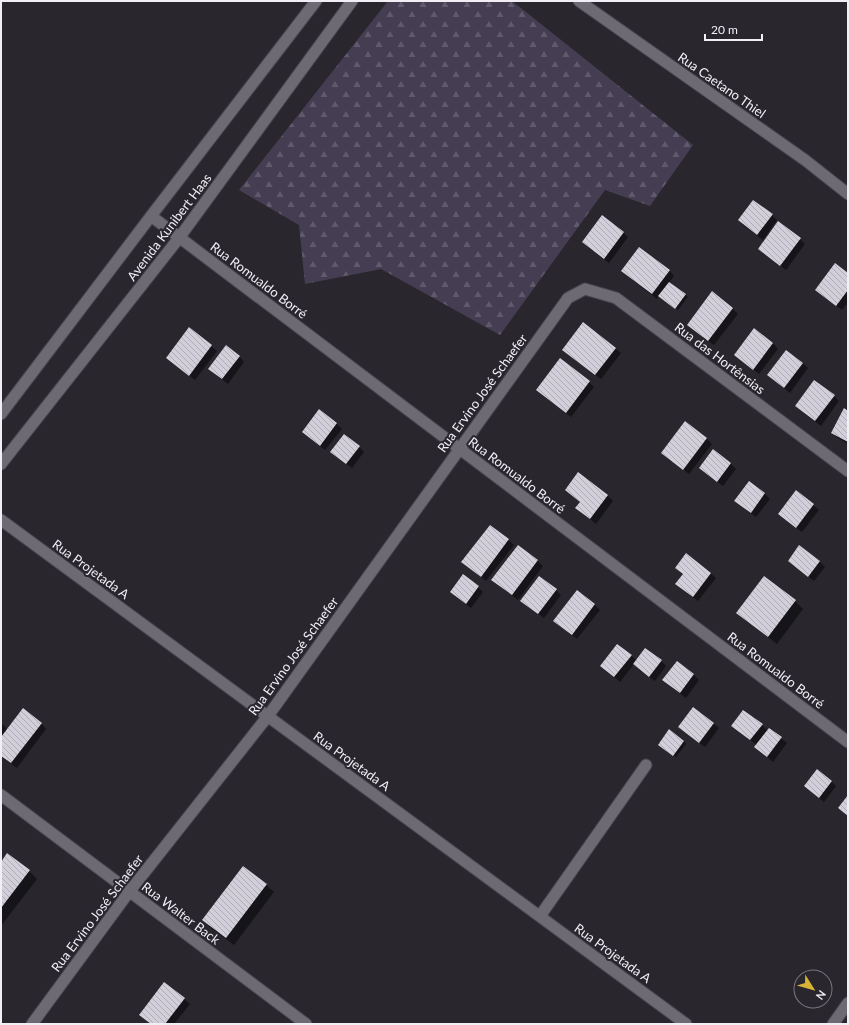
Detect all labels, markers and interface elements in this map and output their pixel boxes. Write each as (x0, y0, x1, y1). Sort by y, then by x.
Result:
scale bar (705, 16, 762, 42)
text: 20 m (711, 22, 738, 37)
street label: Rua Caetano Thiel (675, 49, 769, 121)
street label: Avenida Kunibert Haas (123, 170, 215, 284)
street label: Rua Romualdo Borré (207, 238, 311, 322)
street label: Rua das Hortênsias (672, 319, 769, 397)
street label: Rua Ervino José Schaefer (434, 330, 531, 455)
street label: Rua Romualdo Borré (465, 433, 569, 517)
street label: Rua Projetada A (50, 536, 133, 602)
street label: Rua Ervino José Schaefer (245, 593, 342, 718)
street label: Rua Romualdo Borré (724, 628, 828, 712)
street label: Rua Projetada A (311, 728, 394, 794)
street label: Rua Ervino José Schaefer (48, 851, 146, 975)
street label: Rua Walter Back (139, 878, 224, 948)
street label: Rua Projetada A (572, 920, 655, 986)
north arrow (793, 969, 833, 1009)
text: N (814, 988, 829, 1003)

